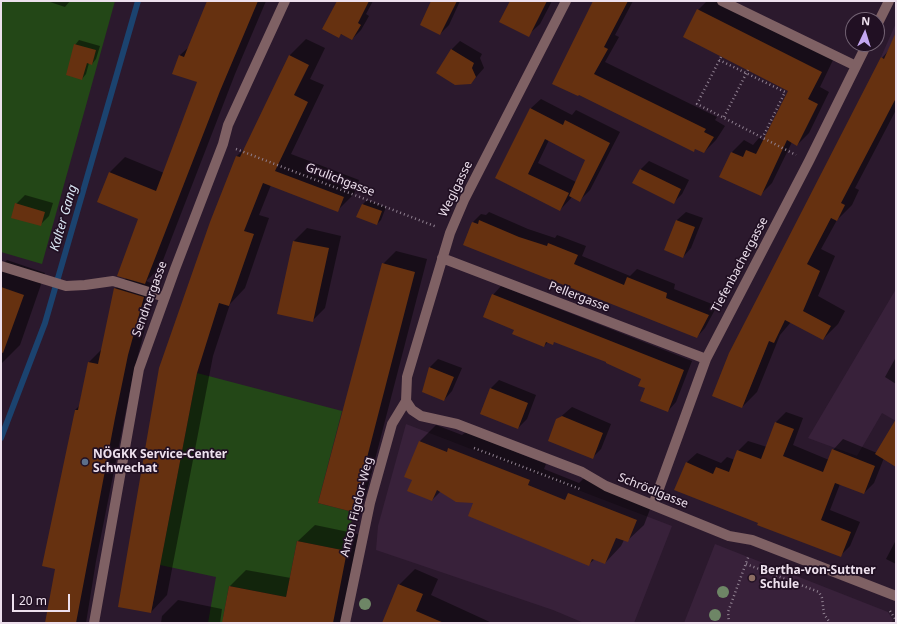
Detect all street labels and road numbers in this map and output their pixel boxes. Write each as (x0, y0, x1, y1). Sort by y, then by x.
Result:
street label: Weglgasse (436, 159, 476, 219)
street label: Grulichgasse (303, 160, 377, 200)
street label: Tiefenbachergasse (709, 215, 771, 315)
street label: Sendnergasse (130, 259, 170, 339)
street label: Pellergasse (546, 279, 612, 315)
street label: Anton Figdor-Weg (338, 456, 376, 558)
street label: Schrödlgasse (616, 470, 690, 512)

